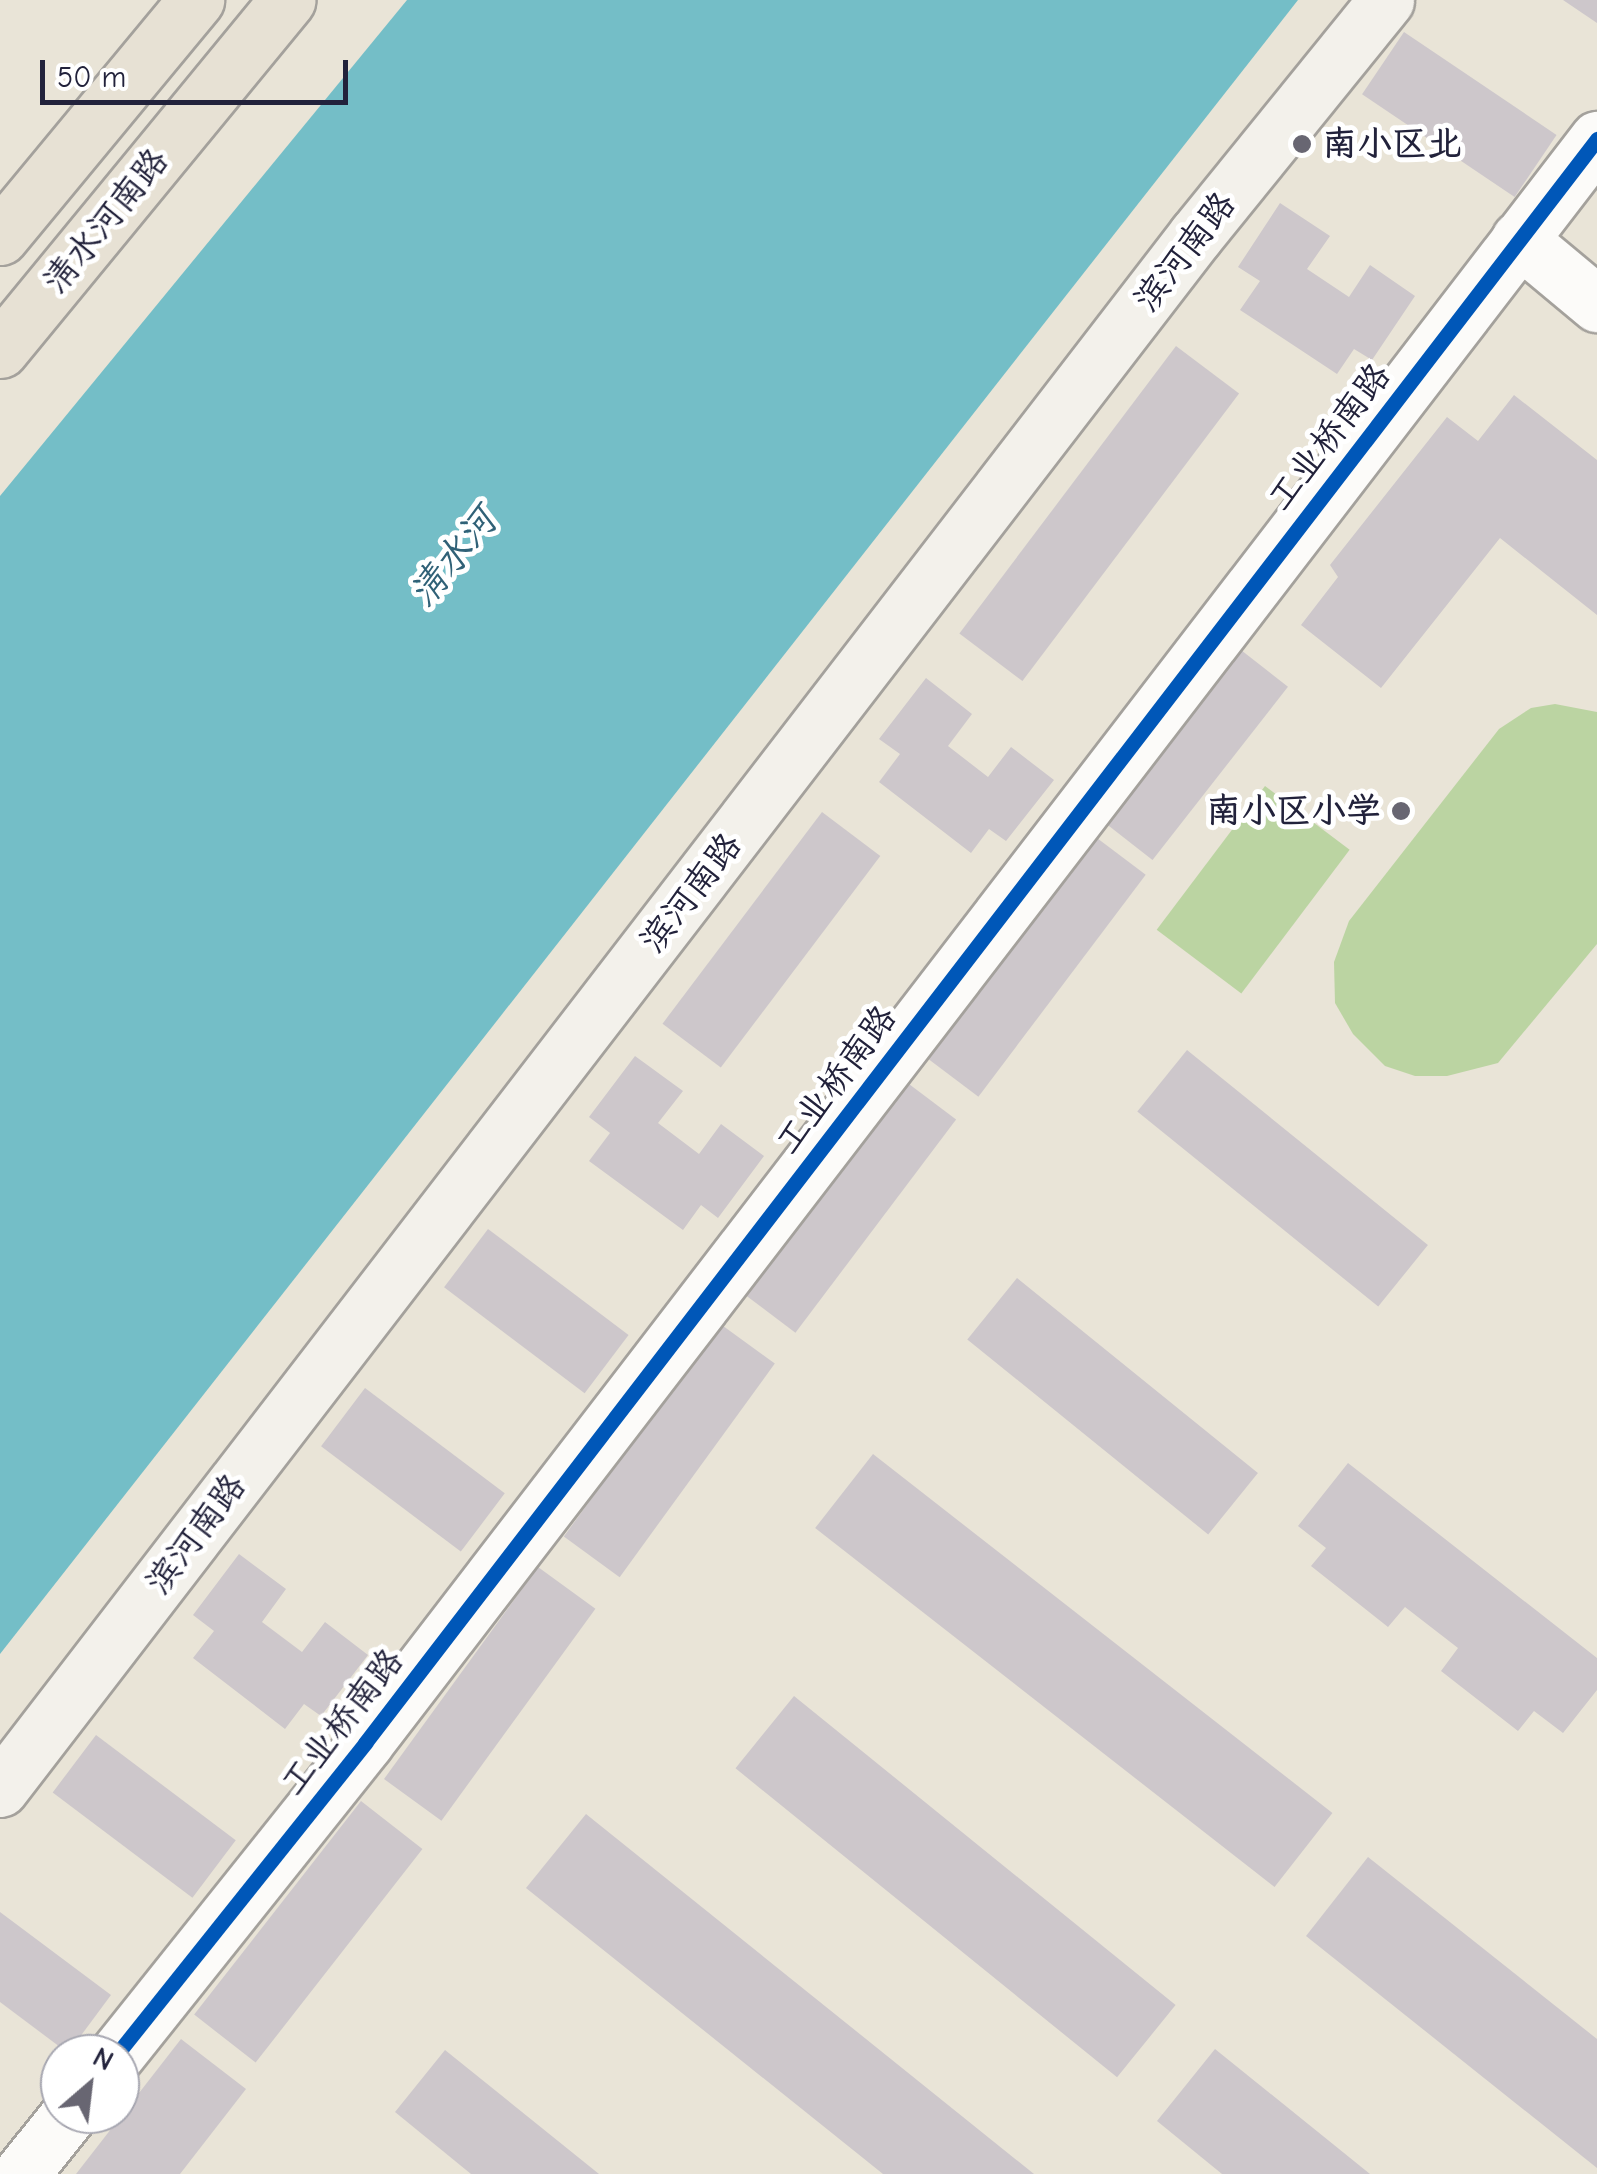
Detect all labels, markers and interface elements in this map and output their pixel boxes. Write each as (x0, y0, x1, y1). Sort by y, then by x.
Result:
scale bar (45, 40, 352, 102)
text: 50 m (57, 60, 126, 95)
place label: 南小区北 (1322, 123, 1462, 165)
marker: 南小区北 (1291, 133, 1313, 155)
street label: 清水河南路 (35, 140, 177, 302)
street label: 滨河南路 (1125, 184, 1245, 320)
street label: 工业桥南路 (1259, 355, 1399, 519)
water label: 清水河 (400, 499, 508, 617)
place label: 南小区小学 (1206, 790, 1381, 832)
marker: 南小区小学 (1390, 800, 1412, 822)
street label: 滨河南路 (631, 825, 751, 961)
street label: 工业桥南路 (767, 997, 905, 1163)
street label: 滨河南路 (137, 1465, 255, 1603)
street label: 工业桥南路 (272, 1640, 412, 1804)
north arrow (40, 2034, 140, 2134)
text: N (88, 2041, 119, 2078)

